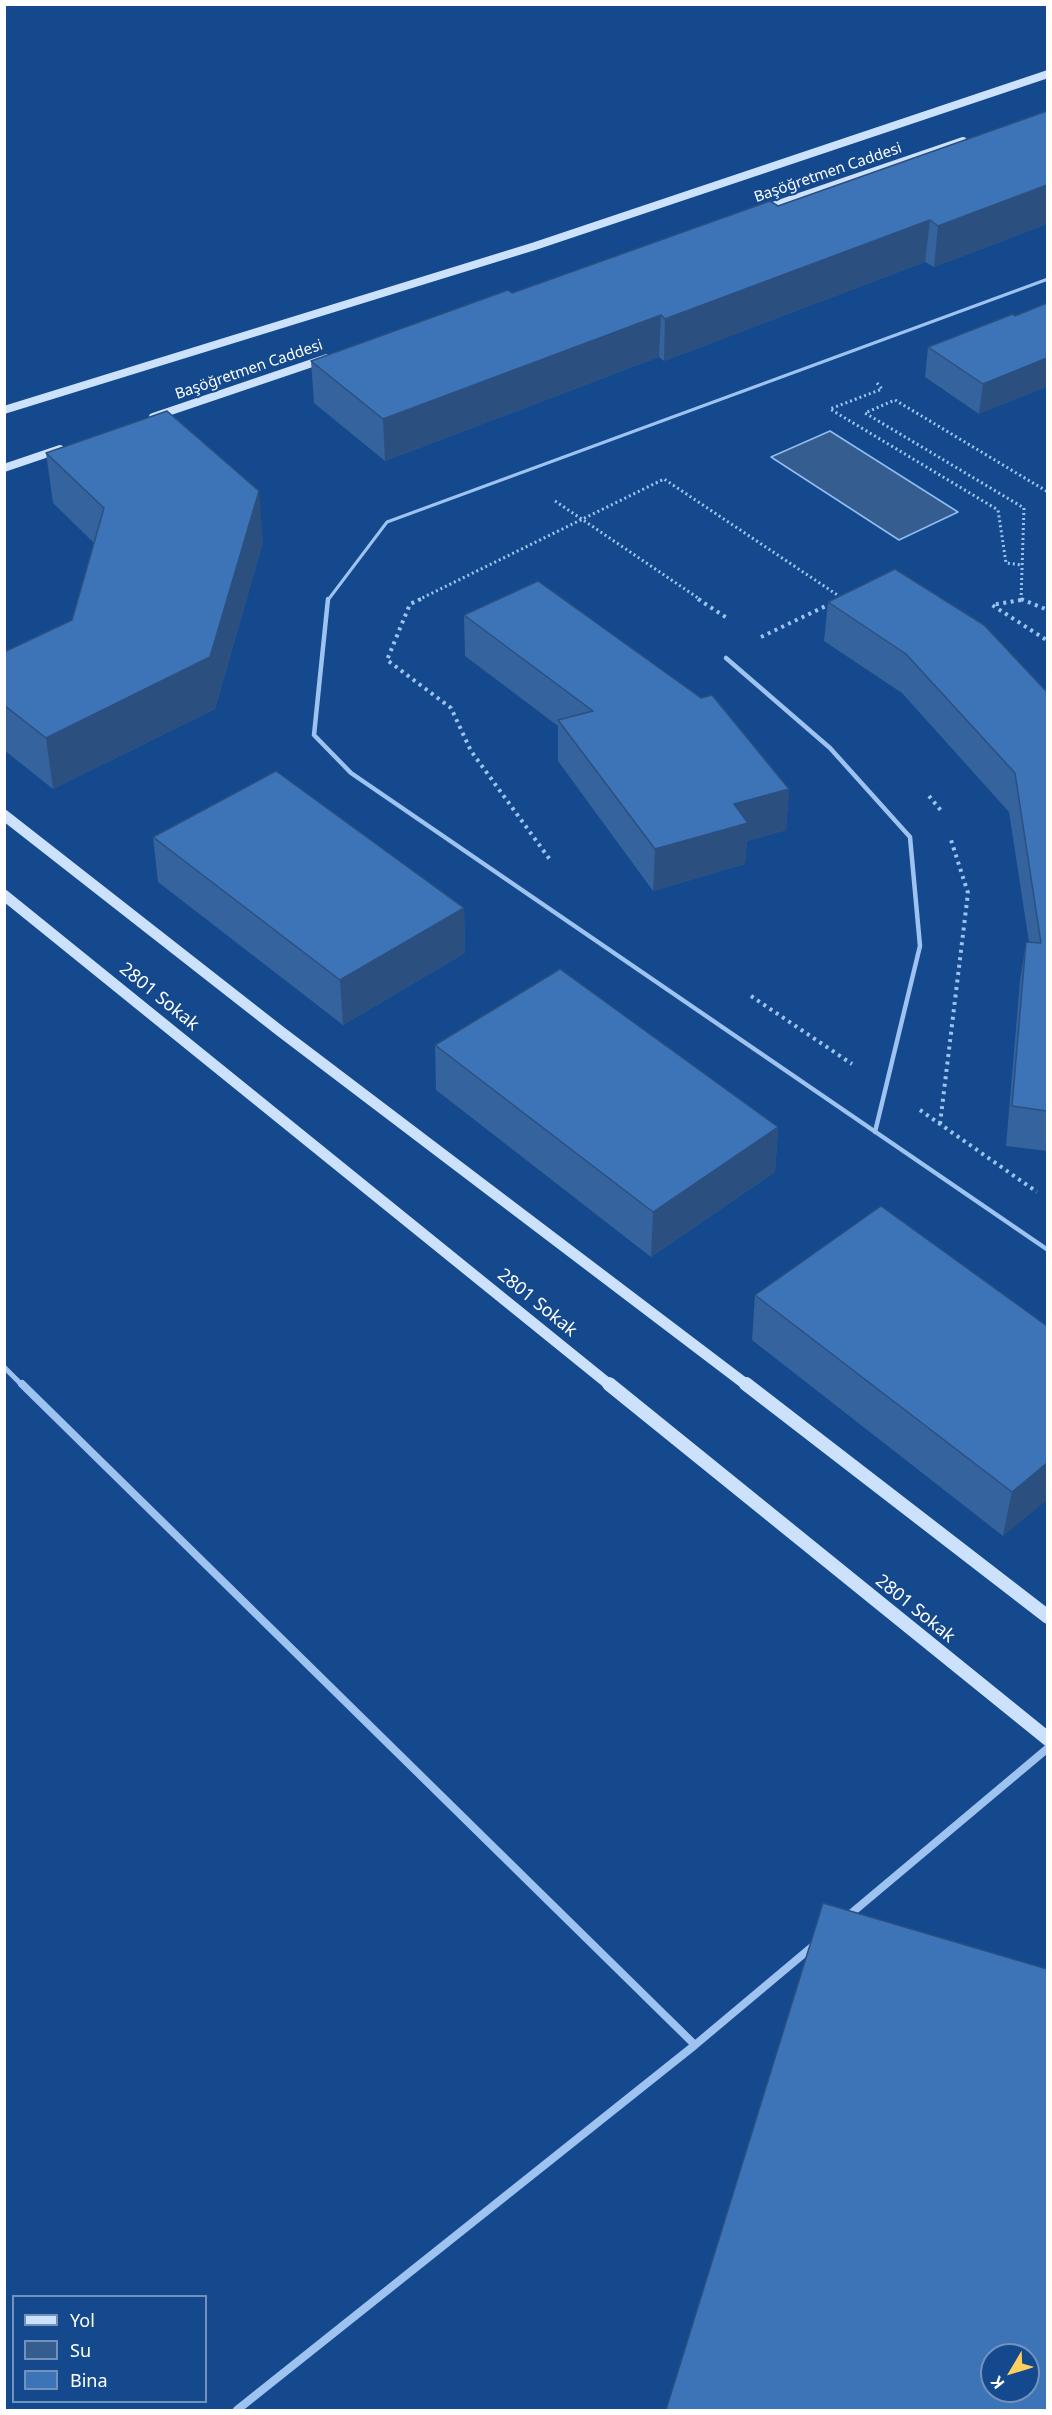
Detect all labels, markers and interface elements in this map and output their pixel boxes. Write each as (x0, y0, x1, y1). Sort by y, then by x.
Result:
street label: Başöğretmen Caddesi (752, 139, 904, 207)
street label: Başöğretmen Caddesi (173, 336, 325, 404)
street label: 2801 Sokak (115, 958, 203, 1036)
street label: 2801 Sokak (493, 1264, 581, 1342)
street label: 2801 Sokak (871, 1570, 959, 1648)
legend (12, 2295, 207, 2403)
text: Yol (70, 2308, 95, 2332)
text: Su (70, 2338, 91, 2362)
north arrow (980, 2343, 1040, 2403)
text: Bina (70, 2368, 108, 2392)
text: K (985, 2372, 1009, 2394)

